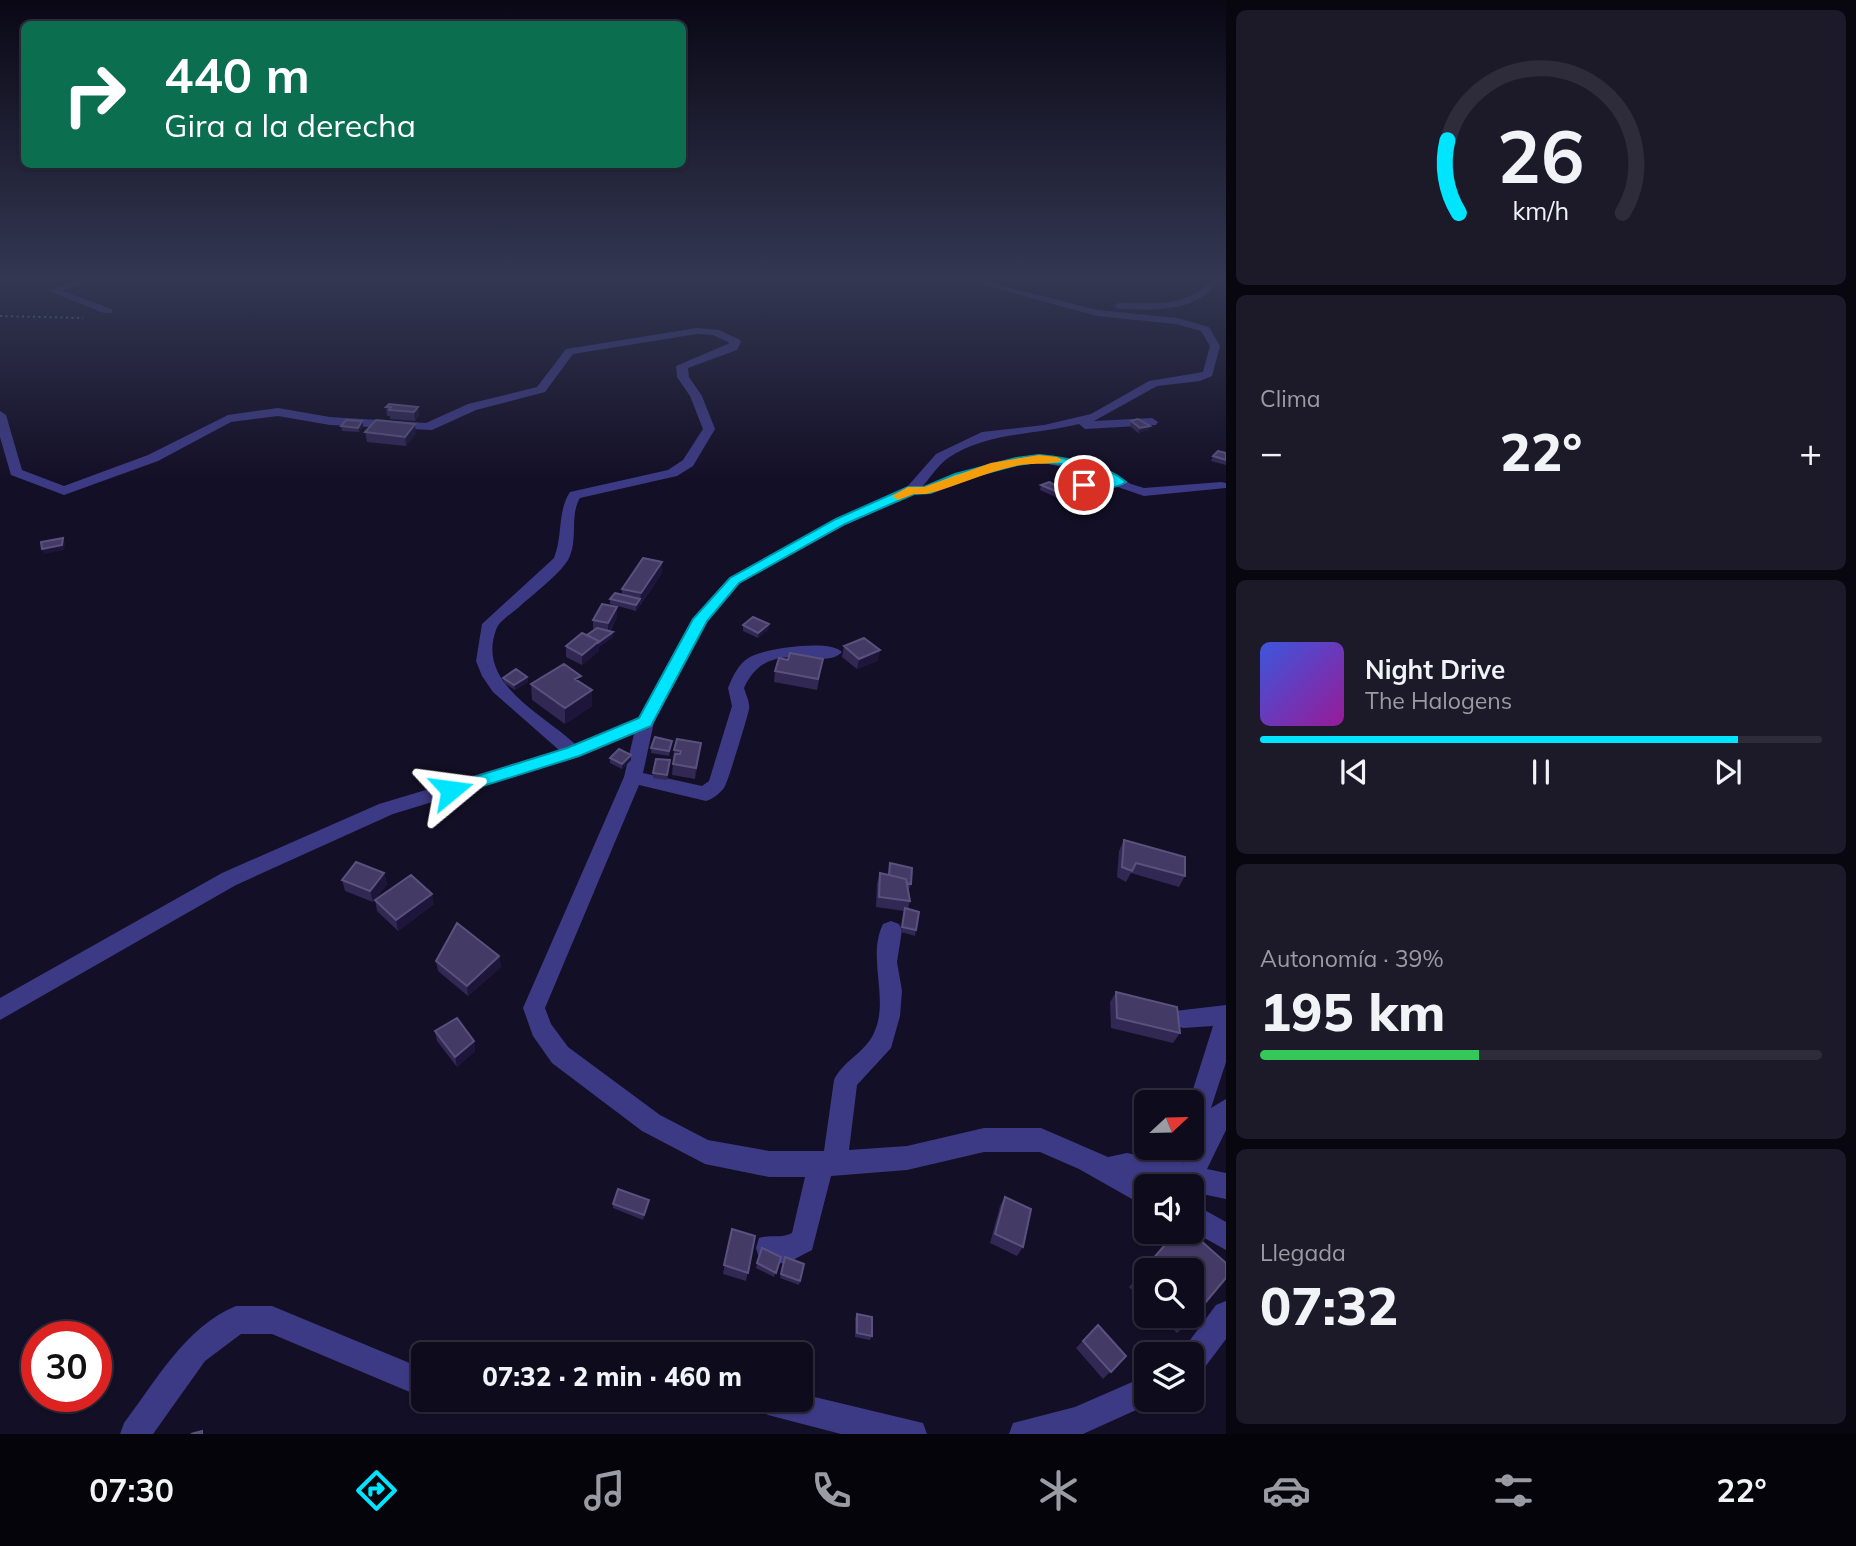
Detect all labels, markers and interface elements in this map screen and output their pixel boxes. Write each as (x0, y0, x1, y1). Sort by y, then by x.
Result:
text: 440 m (164, 44, 310, 105)
icon: right (49, 49, 140, 140)
text: Gira a la derecha (164, 105, 416, 145)
text: 26 (1497, 111, 1585, 202)
text: km/h (1513, 195, 1569, 226)
text: Clima (1260, 384, 1321, 413)
text: 22° (1500, 419, 1582, 484)
text: − (1260, 428, 1283, 476)
text: + (1799, 428, 1822, 476)
pin (1054, 455, 1114, 515)
icon: arrive (1065, 466, 1103, 504)
text: Night Drive (1365, 653, 1505, 686)
text: The Halogens (1365, 686, 1512, 715)
position arrow (414, 753, 488, 827)
icon: previous (1335, 753, 1373, 791)
icon: pause (1522, 753, 1560, 791)
icon: next (1709, 753, 1747, 791)
text: Autonomía · 39% (1260, 944, 1444, 973)
text: 195 km (1260, 979, 1445, 1044)
north arrow (1134, 1090, 1204, 1160)
map controls (1134, 1090, 1204, 1412)
button: sound (1134, 1174, 1204, 1244)
text: Llegada (1260, 1238, 1346, 1267)
button: search (1134, 1258, 1204, 1328)
text: 07:32 (1260, 1273, 1398, 1338)
speed limit sign: 30 (21, 1321, 112, 1412)
button: layers (1134, 1342, 1204, 1412)
text: 07:32 · 2 min · 460 m (482, 1360, 742, 1393)
icon: directions (352, 1466, 401, 1515)
icon: music (580, 1466, 629, 1515)
icon: phone (807, 1466, 856, 1515)
icon: climate (1034, 1466, 1083, 1515)
icon: car (1262, 1466, 1311, 1515)
icon: filters (1489, 1466, 1538, 1515)
text: 07:30 (89, 1470, 174, 1510)
text: 22° (1716, 1470, 1767, 1510)

